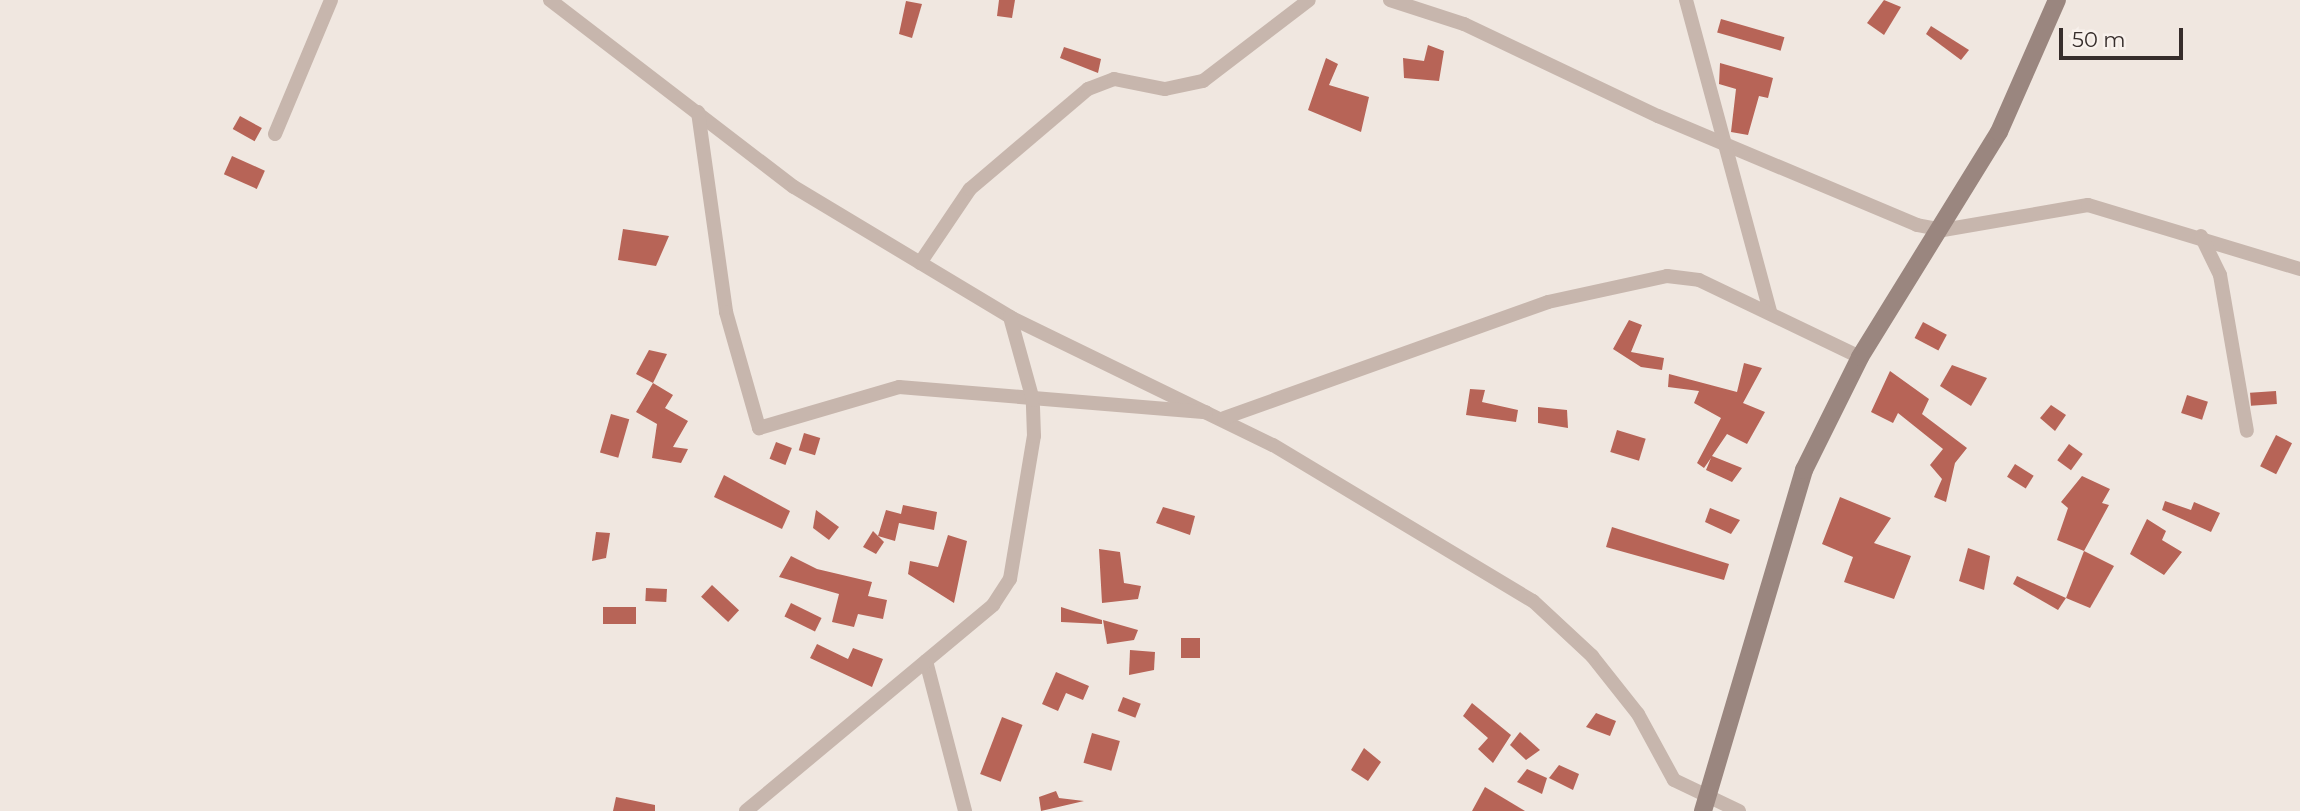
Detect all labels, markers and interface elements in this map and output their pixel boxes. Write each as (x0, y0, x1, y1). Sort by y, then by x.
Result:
scale bar (2062, 14, 2186, 58)
text: 50 m (2072, 27, 2126, 52)

